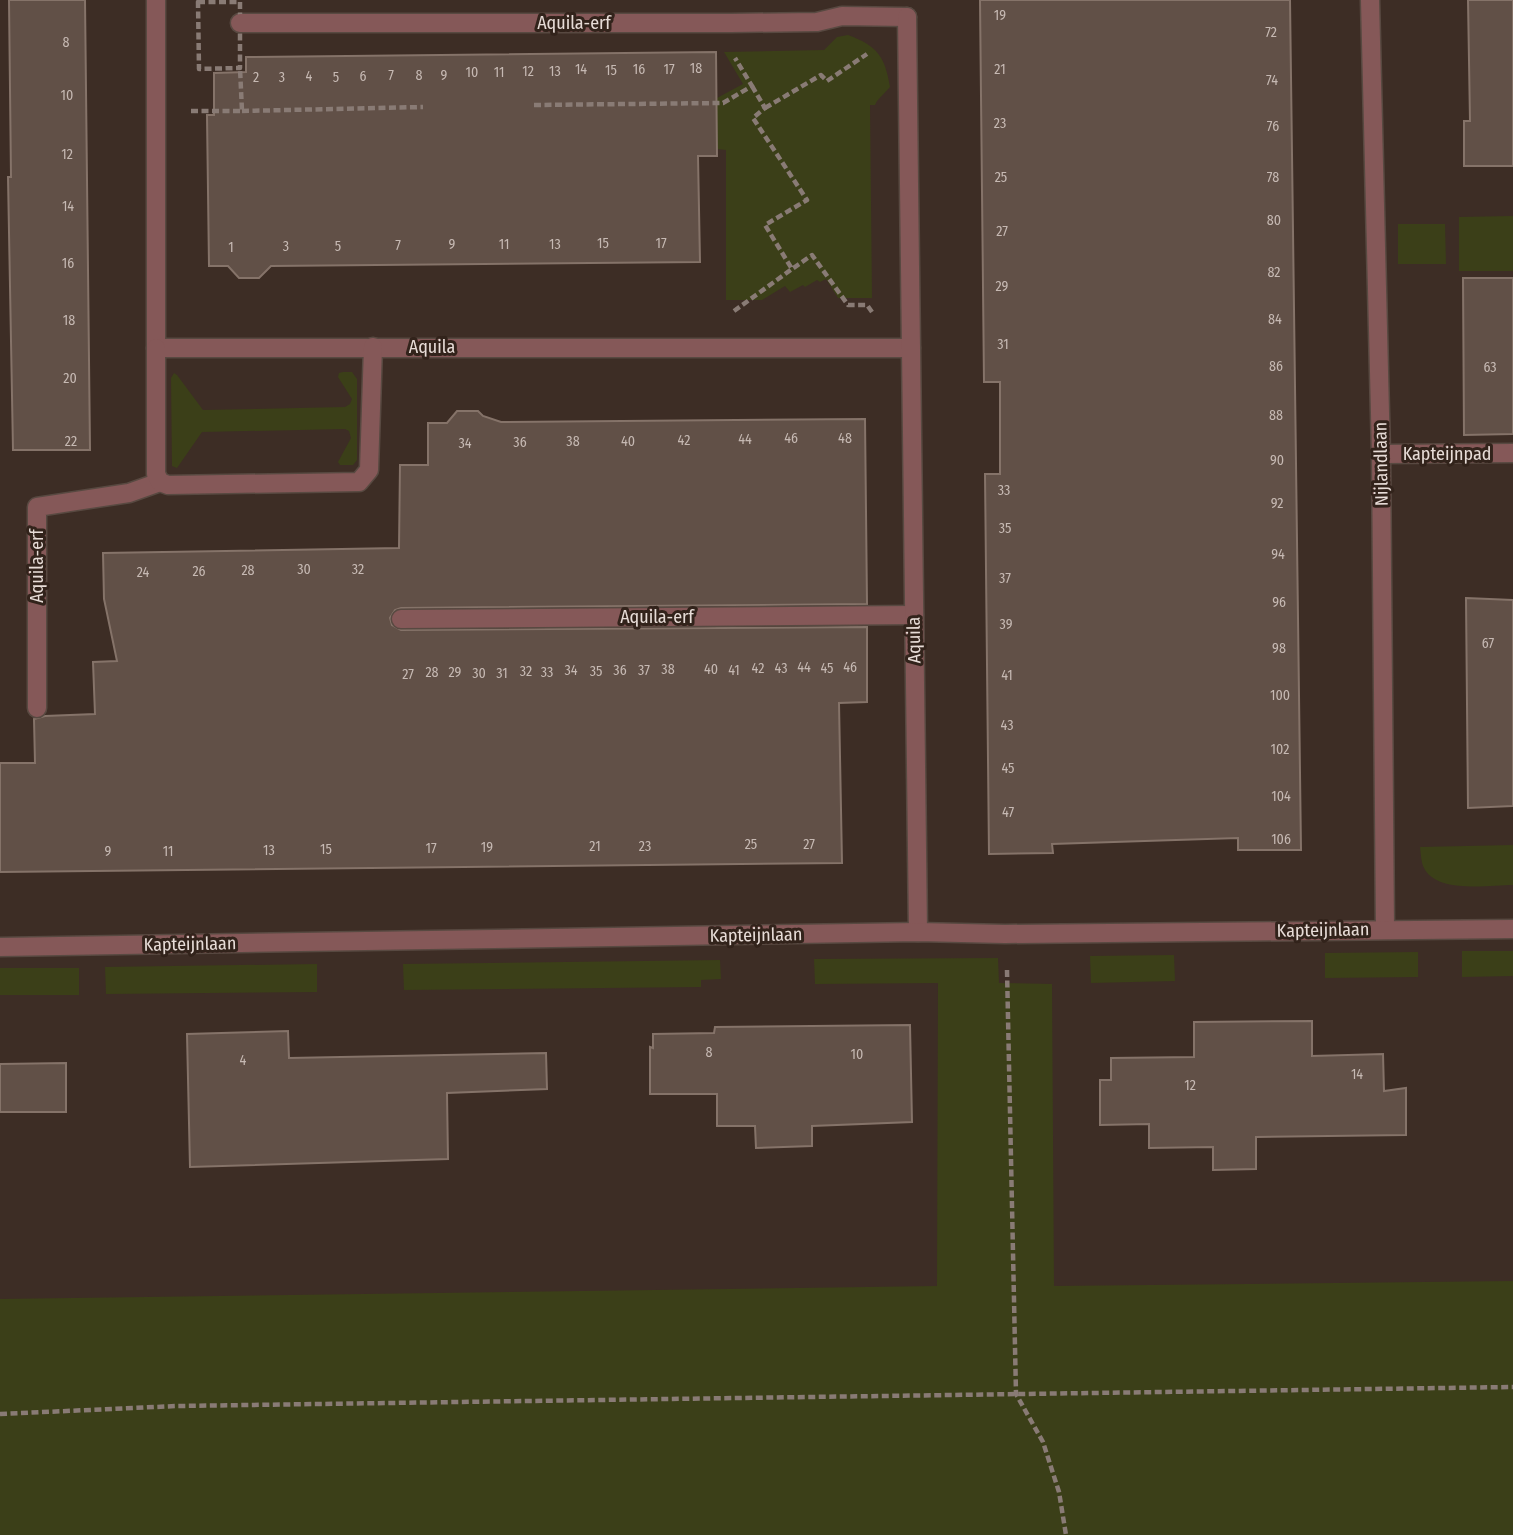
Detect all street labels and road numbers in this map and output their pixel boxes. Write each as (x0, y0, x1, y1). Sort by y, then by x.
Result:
street label: Aquila-erf (537, 12, 612, 34)
street label: Aquila (409, 336, 455, 358)
street label: Nijlandlaan (1369, 422, 1393, 506)
street label: Kapteijnpad (1403, 443, 1491, 465)
street label: Aquila-erf (26, 528, 48, 603)
street label: Aquila-erf (620, 606, 695, 628)
street label: Aquila (903, 616, 925, 663)
street label: Kapteijnlaan (1277, 918, 1369, 942)
street label: Kapteijnlaan (710, 923, 802, 947)
street label: Kapteijnlaan (144, 932, 236, 956)

